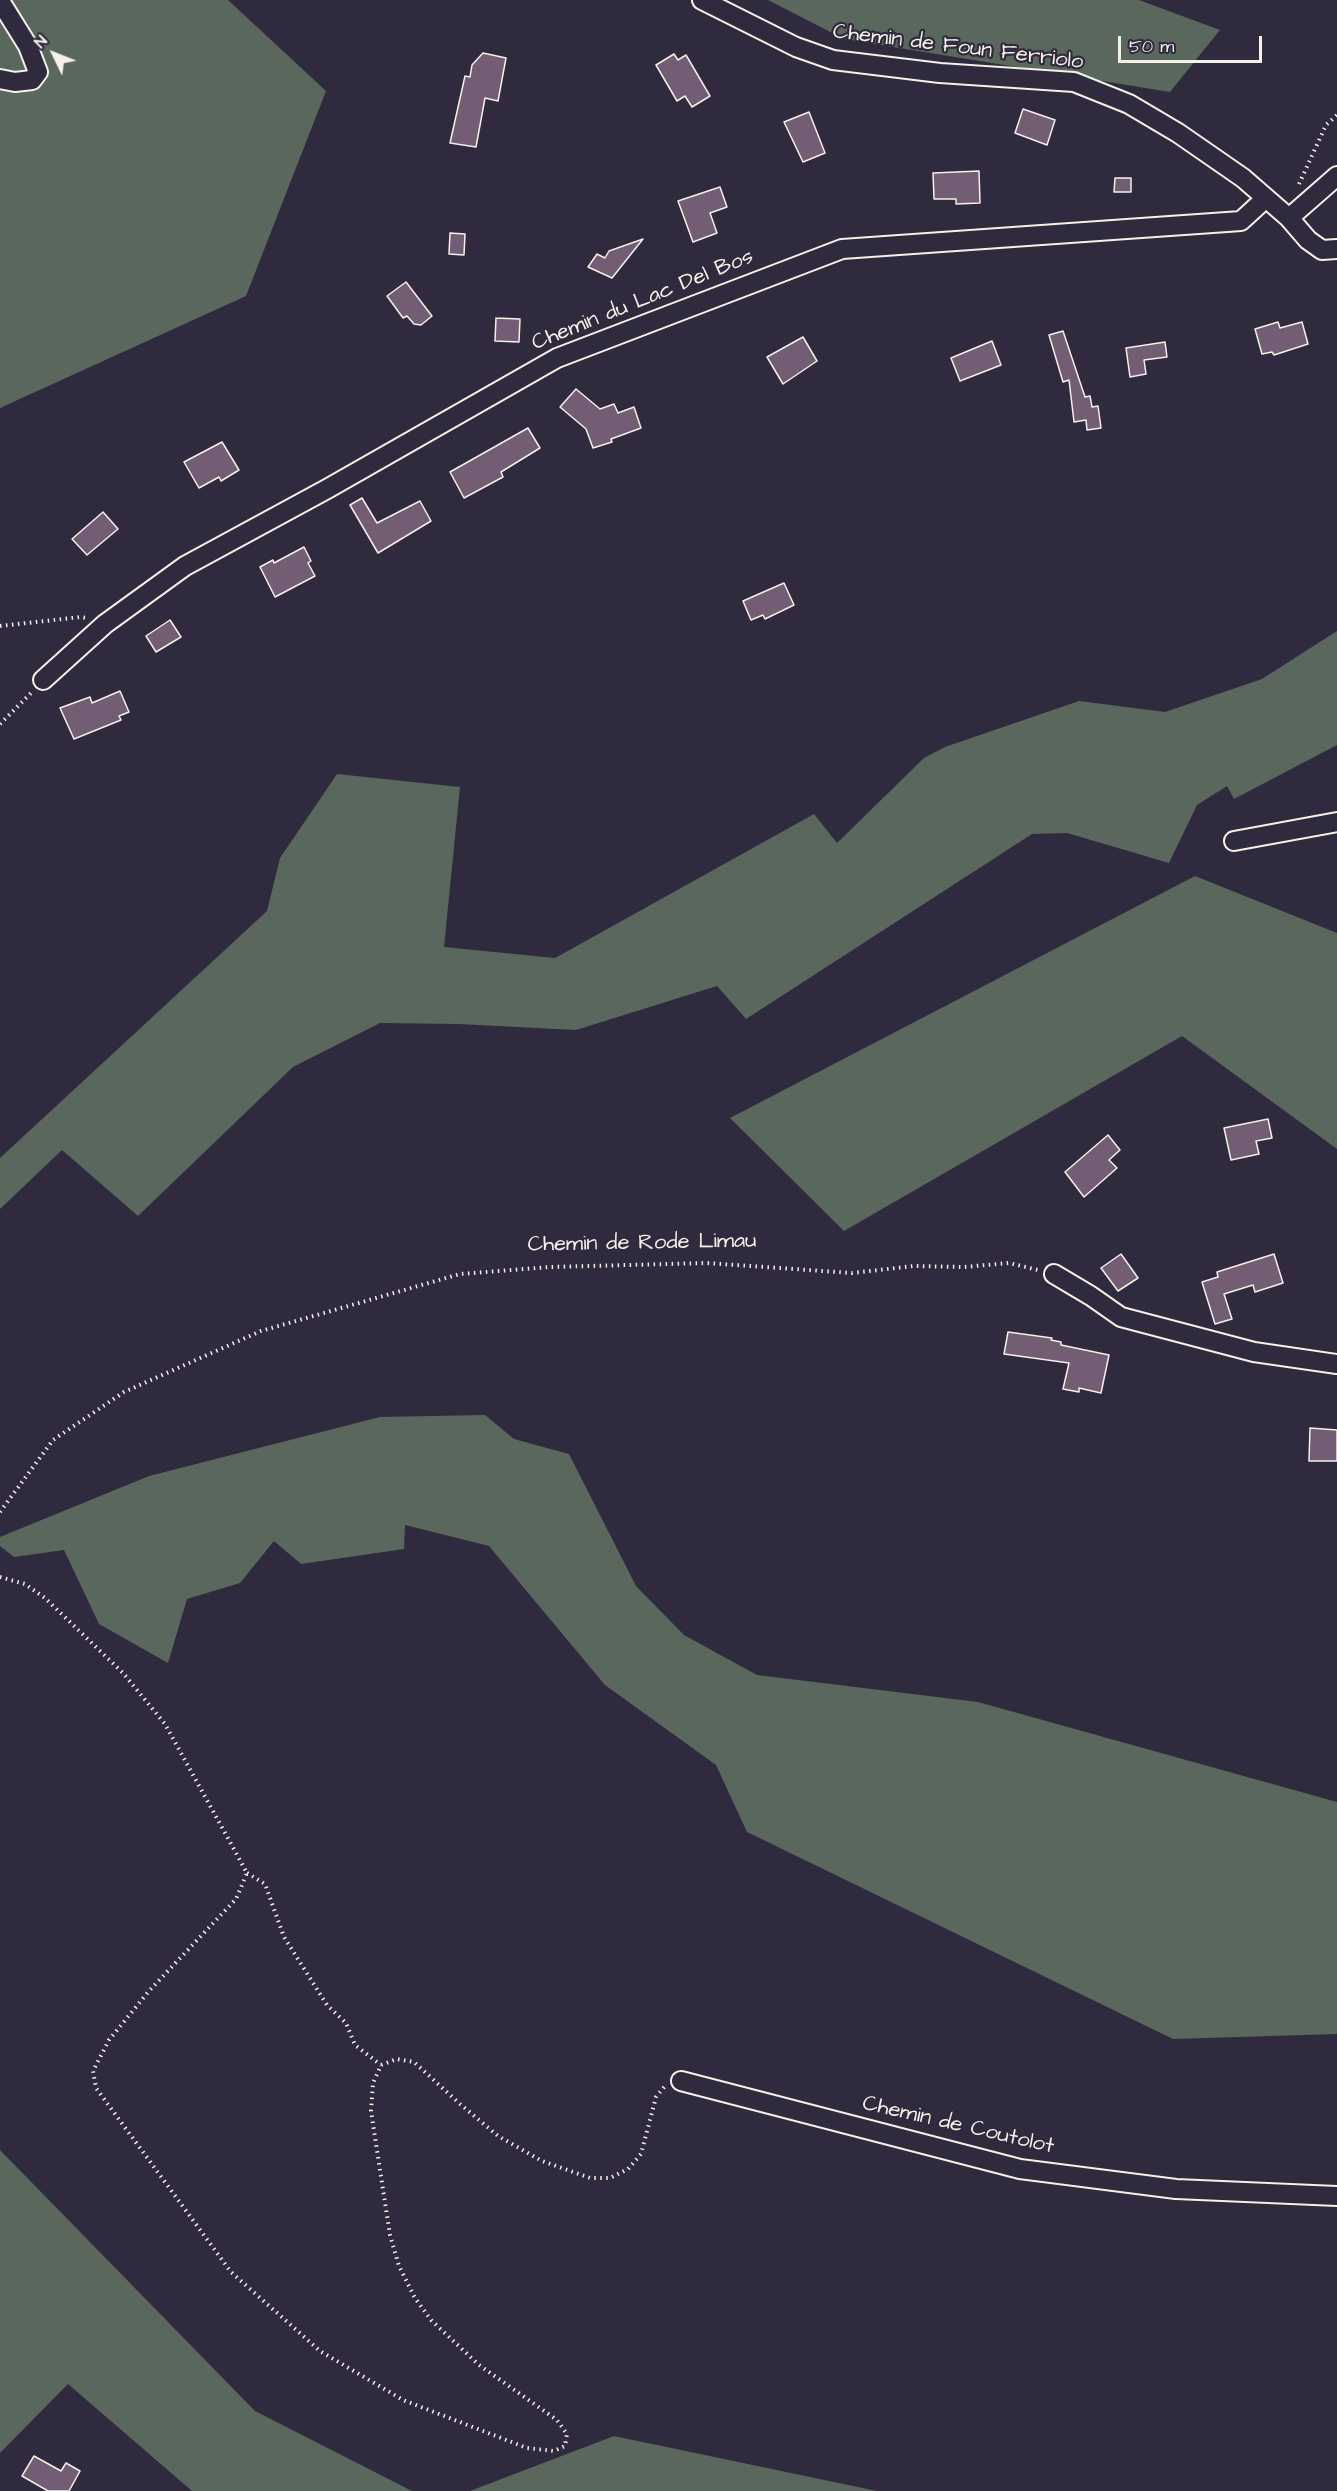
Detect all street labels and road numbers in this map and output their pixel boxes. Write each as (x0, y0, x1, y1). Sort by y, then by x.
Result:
street label: Chemin de Foun Ferriolo (831, 20, 1085, 76)
street label: Chemin du Lac Del Bos (528, 244, 758, 358)
street label: Chemin de Rode Limau (527, 1229, 757, 1259)
street label: Chemin de Coutolot (860, 2091, 1056, 2161)

